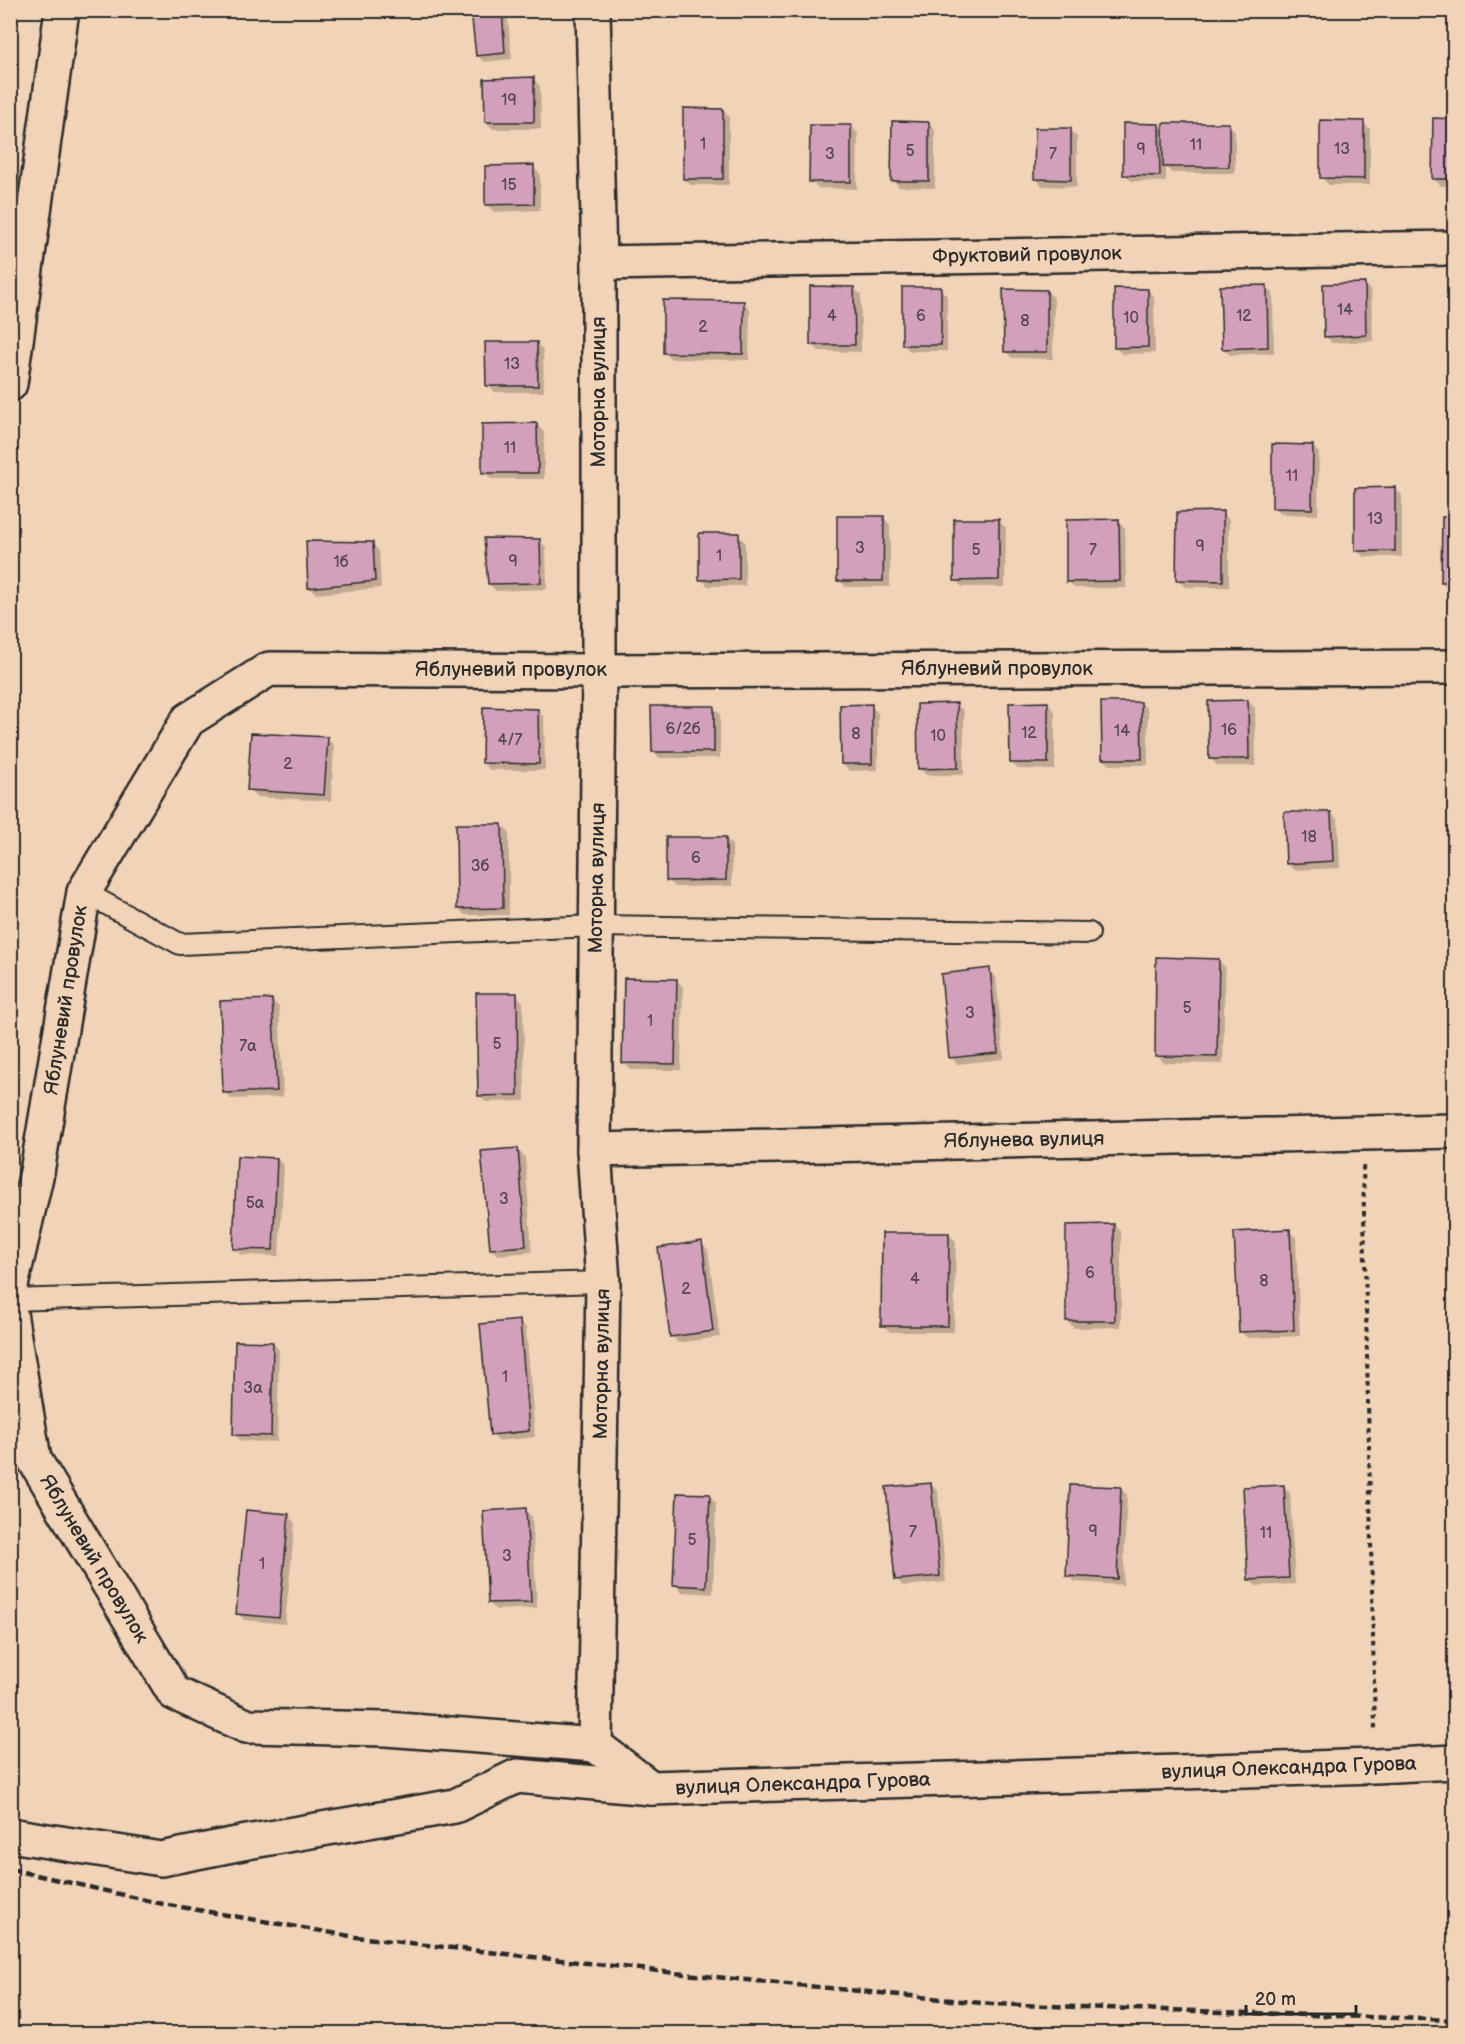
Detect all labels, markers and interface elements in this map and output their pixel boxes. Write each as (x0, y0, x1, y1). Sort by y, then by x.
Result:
house number: 19 (501, 91, 517, 110)
house number: 1 (700, 135, 706, 154)
house number: 11 (1190, 136, 1202, 155)
house number: 9 (1136, 140, 1146, 159)
house number: 13 (1334, 140, 1350, 159)
house number: 5 (905, 142, 915, 161)
house number: 3 (825, 145, 835, 164)
house number: 7 (1049, 145, 1057, 164)
house number: 15 (501, 176, 517, 195)
street label: Фруктовий провулок (932, 241, 1122, 269)
house number: 14 (1337, 301, 1353, 320)
house number: 4 (827, 307, 837, 326)
house number: 6 (916, 307, 926, 326)
house number: 12 (1236, 307, 1252, 326)
house number: 10 (1123, 309, 1139, 328)
house number: 8 (1020, 312, 1030, 331)
street label: Моторна вулиця (587, 317, 611, 468)
house number: 2 (698, 318, 708, 337)
house number: 13 (504, 355, 520, 374)
house number: 11 (504, 439, 516, 458)
house number: 11 (1286, 467, 1298, 486)
house number: 13 (1367, 510, 1383, 529)
house number: 9 (1195, 537, 1205, 556)
house number: 3 (855, 539, 865, 558)
house number: 5 (971, 541, 981, 560)
house number: 7 (1089, 541, 1097, 560)
house number: 1 (716, 547, 722, 566)
house number: 9 (508, 552, 518, 571)
house number: 1б (334, 553, 349, 572)
street label: Яблуневий провулок (901, 657, 1093, 681)
street label: Яблуневий провулок (415, 658, 607, 682)
house number: 6/2б (665, 720, 701, 739)
house number: 16 (1221, 721, 1237, 740)
house number: 14 (1114, 722, 1130, 741)
house number: 12 (1021, 724, 1037, 743)
house number: 8 (851, 725, 861, 744)
house number: 10 (930, 727, 946, 746)
house number: 4/7 (498, 731, 523, 750)
house number: 2 (283, 755, 293, 774)
street label: Моторна вулиця (584, 802, 610, 954)
house number: 18 (1301, 828, 1317, 847)
house number: 6 (691, 849, 701, 868)
house number: 3б (471, 857, 490, 876)
street label: Яблуневий провулок (39, 903, 93, 1097)
house number: 5 (1182, 999, 1192, 1018)
house number: 3 (965, 1004, 975, 1023)
house number: 1 (647, 1012, 653, 1031)
house number: 5 (492, 1035, 502, 1054)
house number: 7а (239, 1037, 257, 1056)
street label: Яблунева вулиця (943, 1127, 1105, 1153)
house number: 3 (499, 1190, 509, 1209)
house number: 5а (246, 1194, 265, 1213)
house number: 6 (1085, 1264, 1095, 1283)
house number: 4 (910, 1270, 920, 1289)
house number: 8 (1259, 1272, 1269, 1291)
house number: 2 (681, 1280, 691, 1299)
street label: Моторна вулиця (589, 1288, 615, 1440)
house number: 1 (502, 1368, 508, 1387)
house number: 3а (243, 1379, 263, 1398)
street label: Яблуневий провулок (34, 1471, 154, 1648)
house number: 9 (1088, 1522, 1098, 1541)
house number: 7 (909, 1523, 917, 1542)
house number: 11 (1260, 1524, 1272, 1543)
house number: 5 (687, 1531, 697, 1550)
house number: 3 (502, 1547, 512, 1566)
house number: 1 (259, 1555, 265, 1574)
street label: вулиця Олександра Гурова (1161, 1752, 1417, 1784)
street label: вулиця Олександра Гурова (675, 1768, 931, 1800)
scale bar (1246, 1978, 1356, 2016)
text: 20 m (1255, 1989, 1296, 2010)

